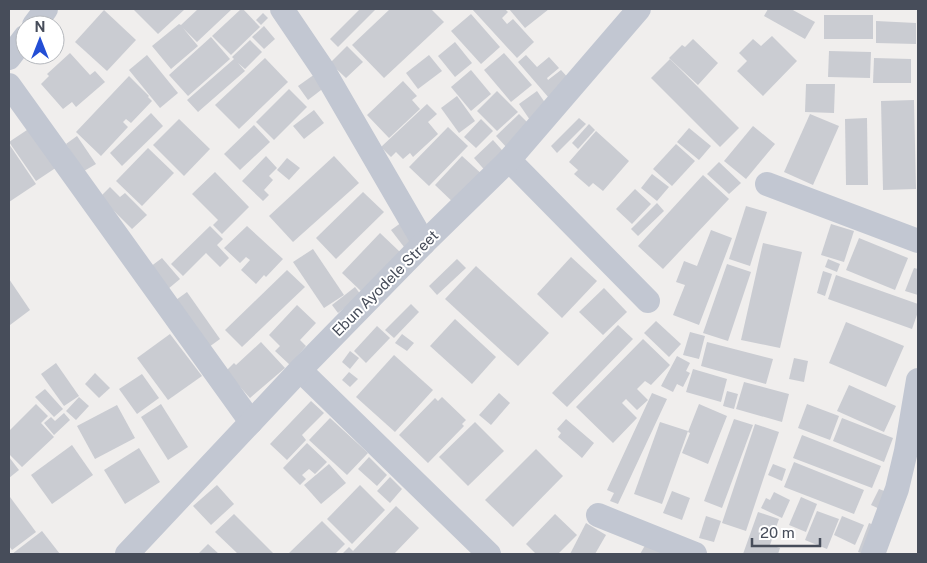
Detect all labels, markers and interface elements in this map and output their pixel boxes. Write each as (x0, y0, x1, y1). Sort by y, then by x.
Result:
north arrow (15, 15, 65, 65)
text: N (35, 19, 45, 35)
street label: Ebun Ayodele Street (329, 226, 442, 339)
scale bar (752, 516, 820, 548)
text: 20 m (760, 524, 795, 541)

